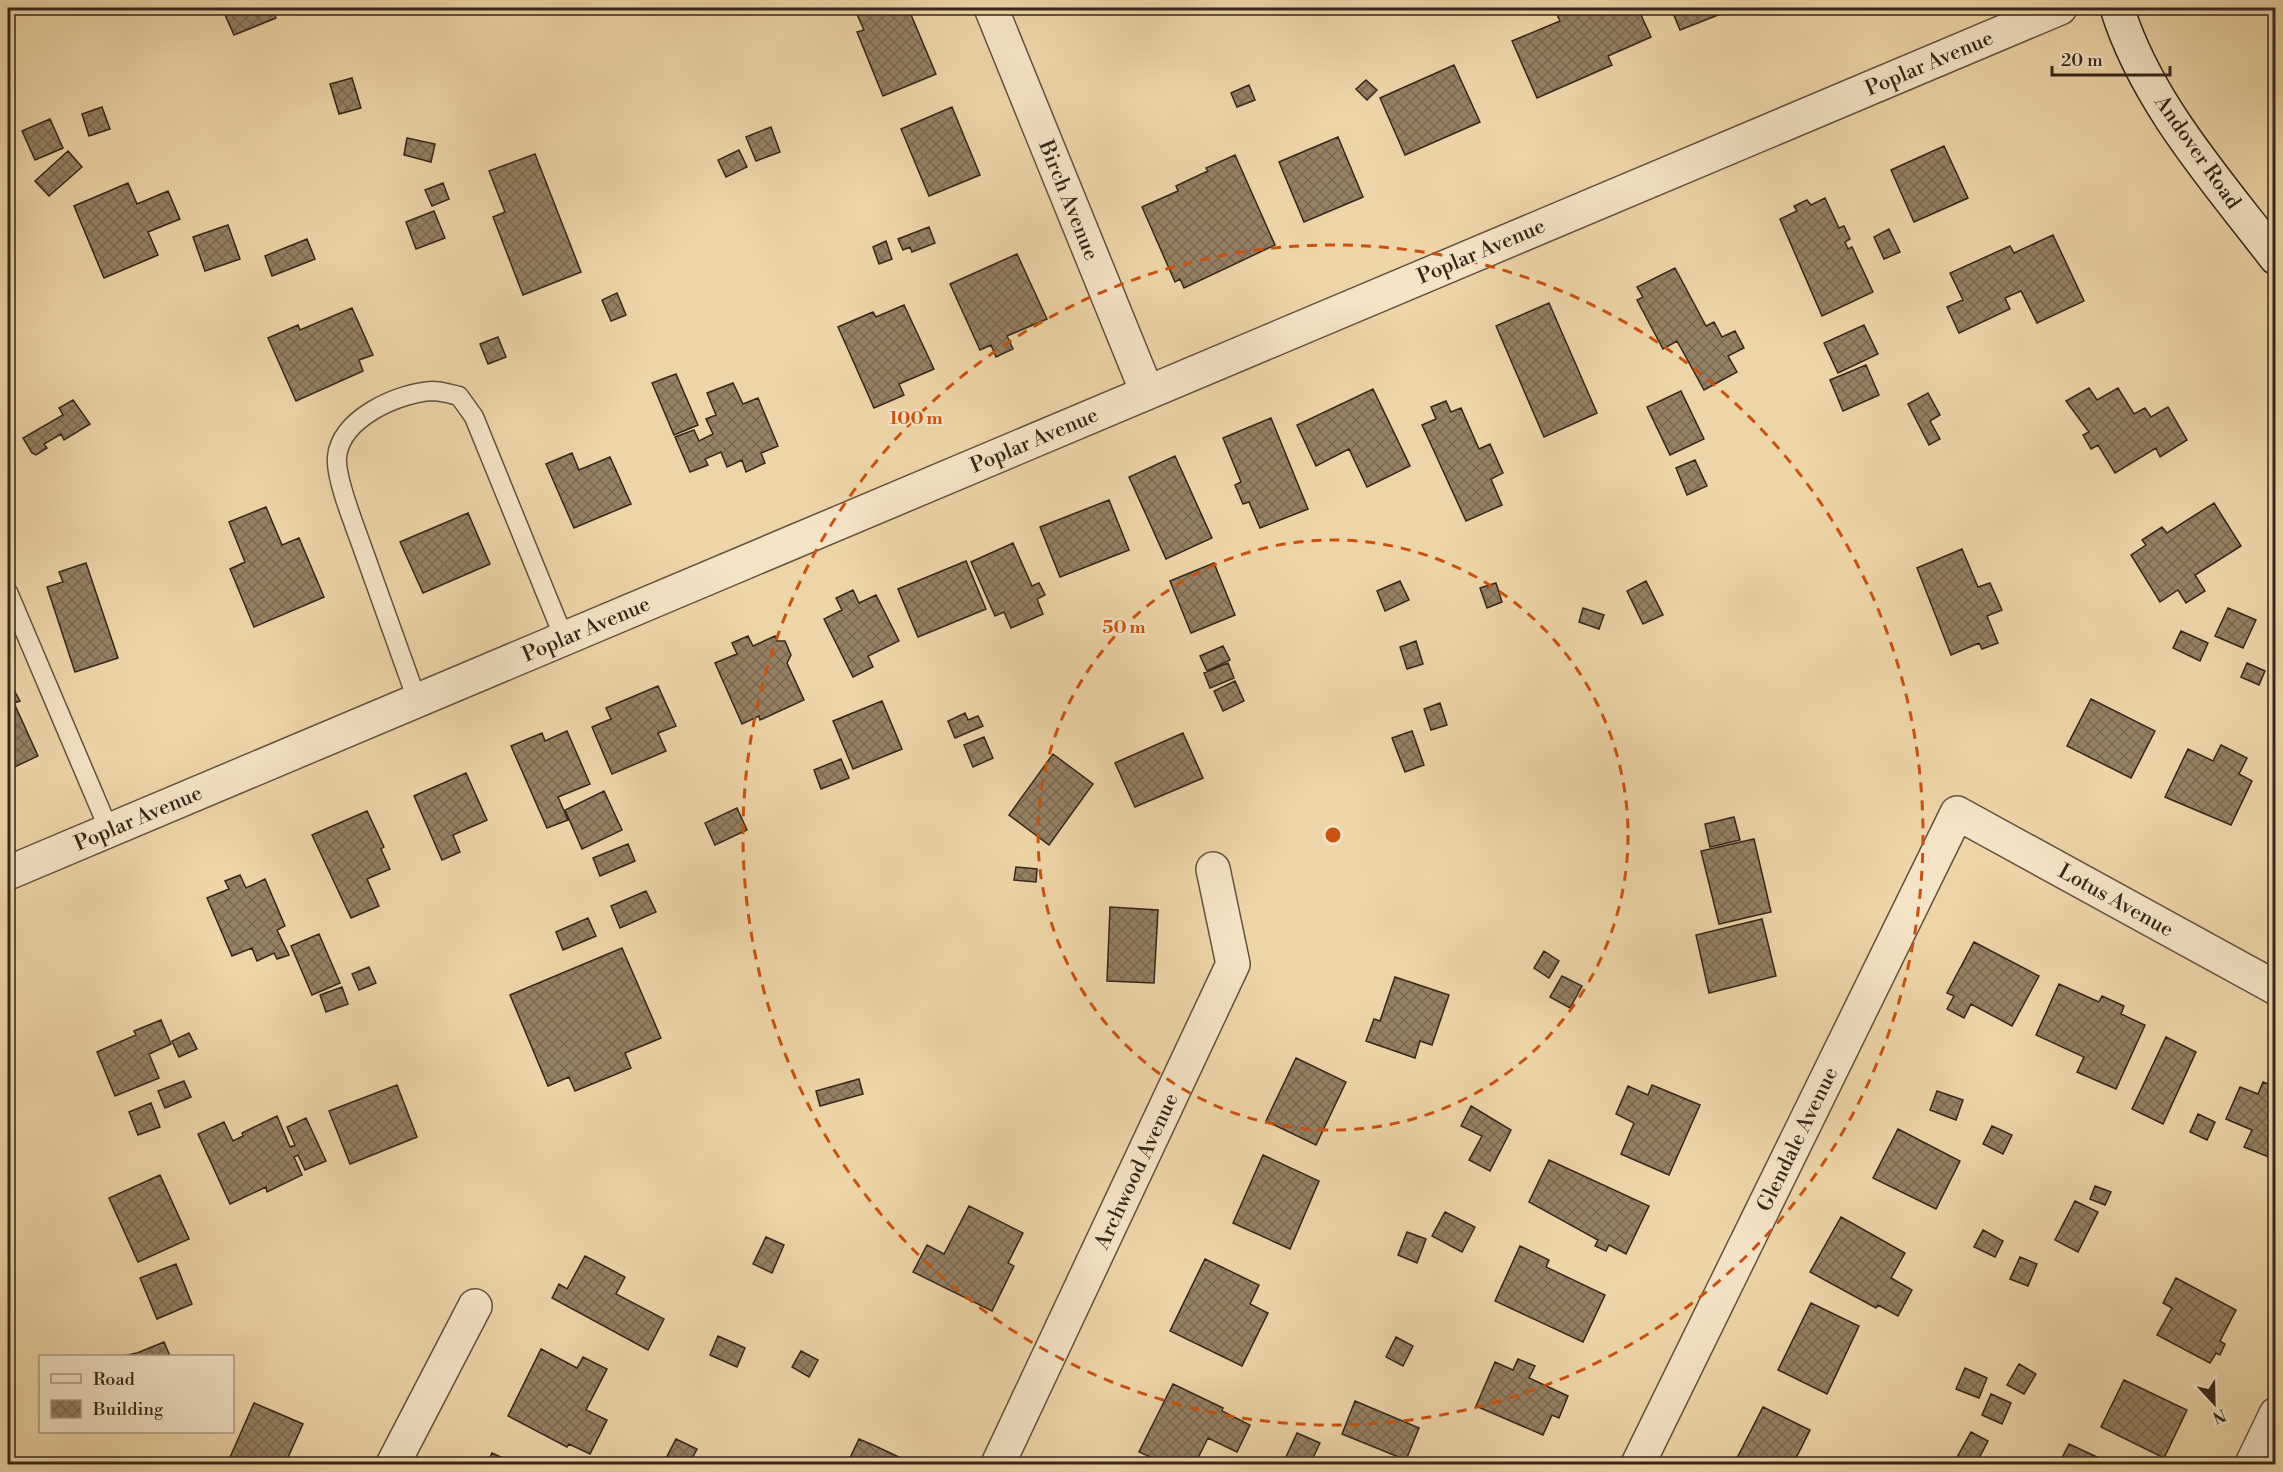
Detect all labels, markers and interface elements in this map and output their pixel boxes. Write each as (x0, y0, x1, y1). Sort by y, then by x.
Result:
street label: Poplar Avenue (1862, 25, 1997, 103)
scale bar (2052, 39, 2170, 77)
text: 20 m (2061, 49, 2103, 72)
street label: Andover Road (2148, 90, 2246, 215)
street label: Birch Avenue (1032, 136, 1104, 264)
street label: Poplar Avenue (1414, 213, 1549, 291)
street label: Poplar Avenue (967, 402, 1102, 480)
text: 100 m (889, 407, 943, 430)
street label: Poplar Avenue (519, 591, 654, 669)
text: 50 m (1102, 616, 1146, 639)
street label: Poplar Avenue (71, 780, 206, 858)
centre of rings (1323, 825, 1343, 845)
street label: Lotus Avenue (2053, 859, 2178, 943)
street label: Glendale Avenue (1752, 1063, 1844, 1216)
street label: Archwood Avenue (1089, 1089, 1184, 1255)
legend (39, 1355, 234, 1433)
text: Road (93, 1368, 136, 1391)
north arrow (2184, 1373, 2244, 1433)
text: Building (92, 1398, 164, 1421)
text: N (2209, 1404, 2229, 1428)

